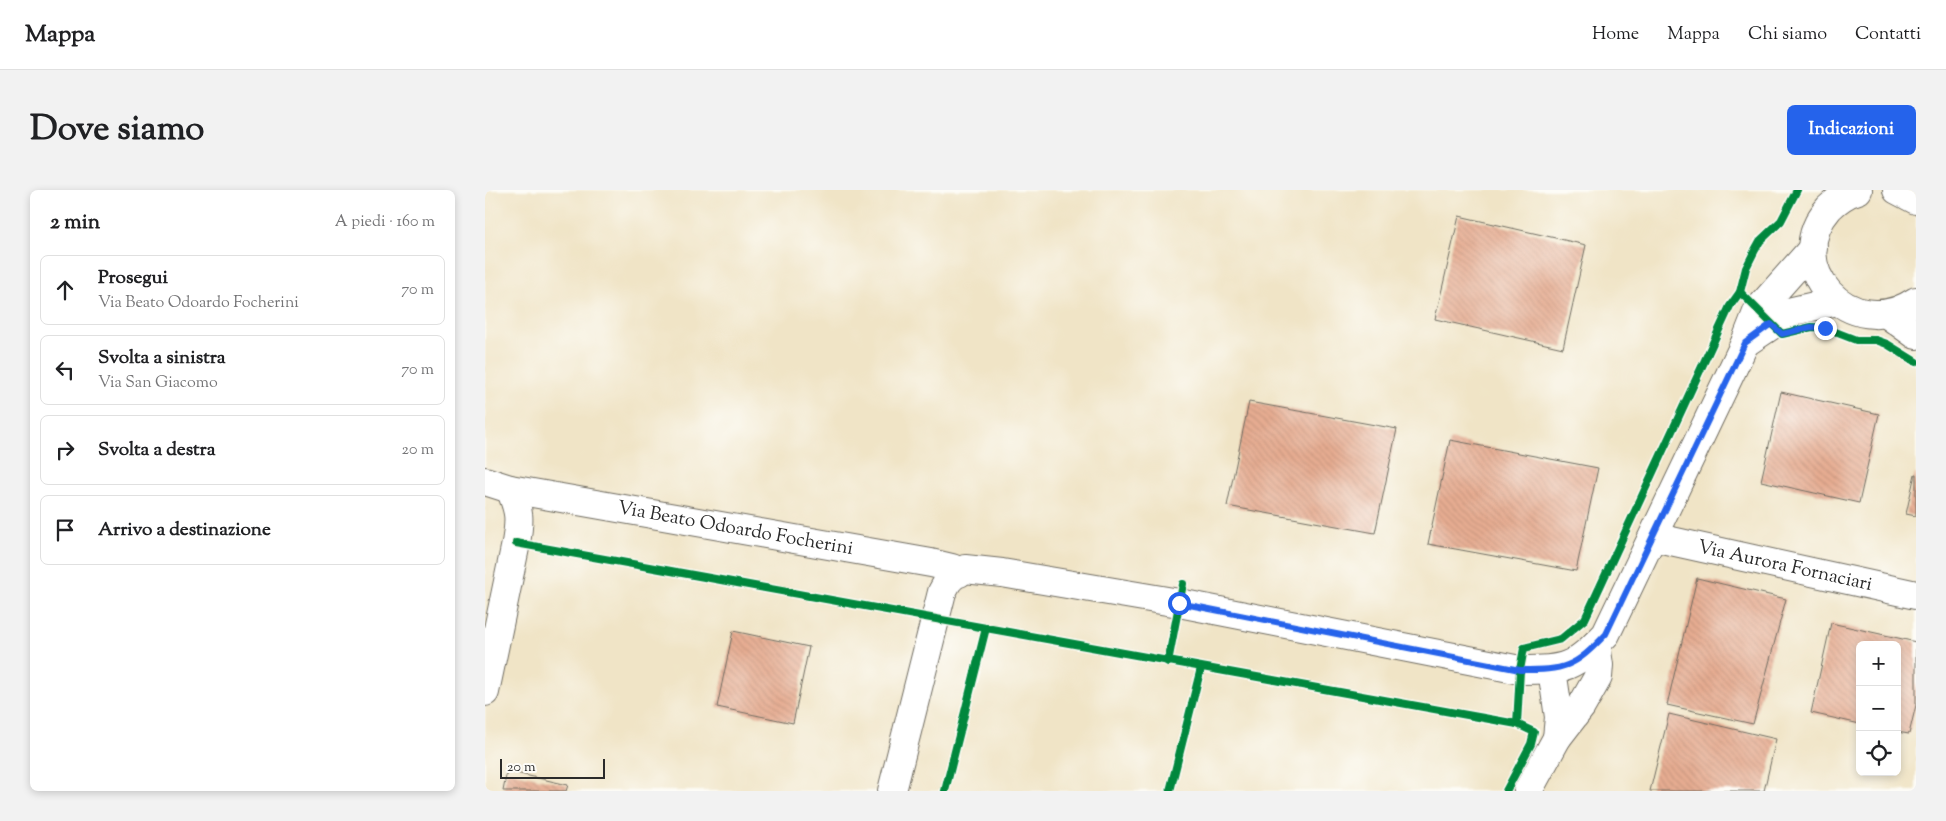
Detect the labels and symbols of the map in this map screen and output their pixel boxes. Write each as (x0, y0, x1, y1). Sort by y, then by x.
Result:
route end (1814, 317, 1837, 340)
street label: Via Beato Odoardo Focherini (615, 495, 855, 563)
street label: Via Aurora Fornaciari (1695, 534, 1875, 598)
route start (1168, 592, 1191, 615)
scale bar (500, 756, 605, 779)

